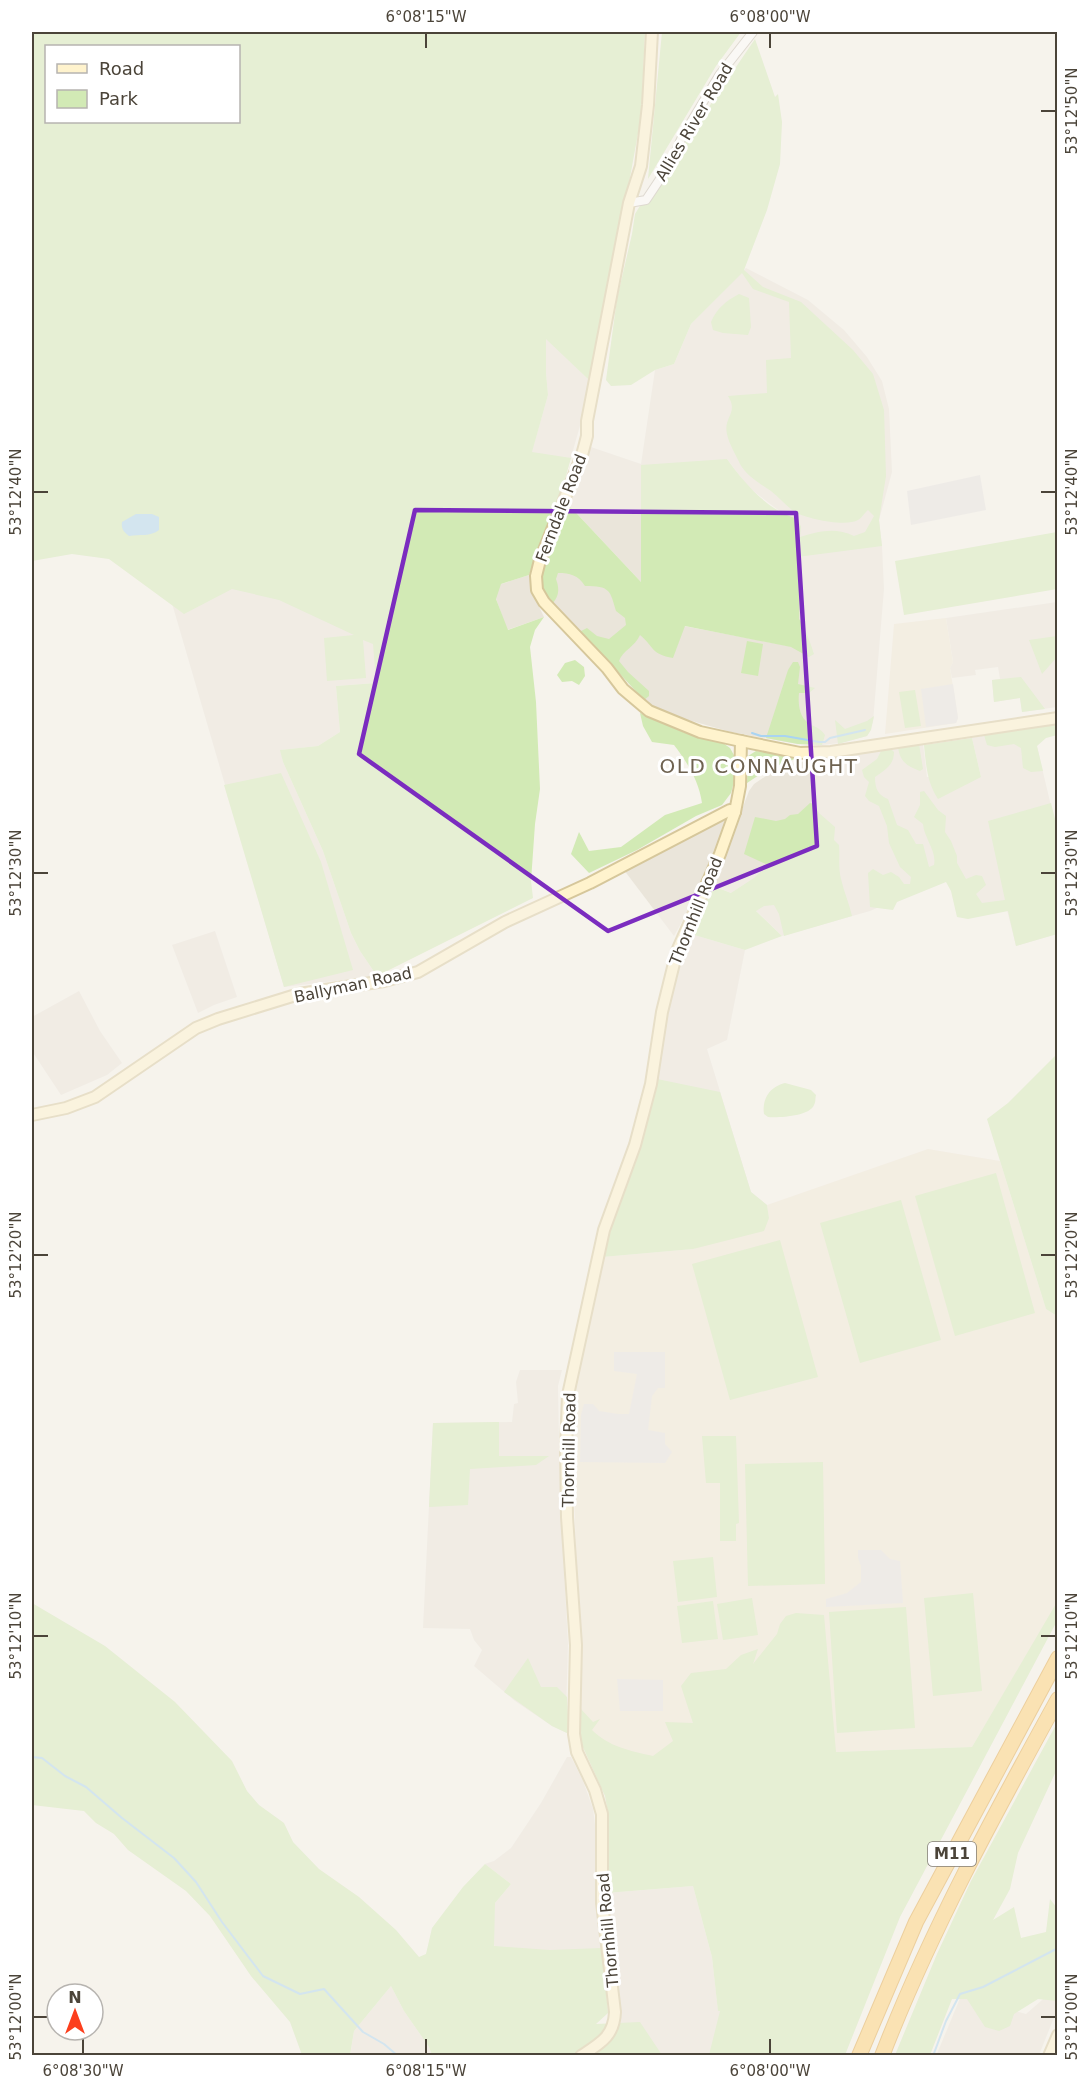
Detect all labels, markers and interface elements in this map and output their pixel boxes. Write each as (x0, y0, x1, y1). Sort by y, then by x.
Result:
text: 6°08'15"W (385, 8, 467, 26)
text: 6°08'00"W (729, 8, 811, 26)
legend (45, 45, 240, 123)
text: Road (99, 58, 144, 79)
street label: Allies River Road (651, 60, 737, 184)
text: 53°12'50"N (1063, 67, 1081, 155)
text: Park (99, 88, 138, 109)
text: 53°12'40"N (7, 448, 25, 536)
text: 53°12'40"N (1063, 448, 1081, 536)
street label: Ferndale Road (532, 451, 590, 565)
district label: OLD CONNAUGHT (660, 754, 858, 778)
text: 53°12'30"N (7, 829, 25, 917)
text: 53°12'30"N (1063, 829, 1081, 917)
street label: Thornhill Road (665, 854, 726, 969)
street label: Ballyman Road (292, 963, 414, 1007)
text: 53°12'20"N (7, 1211, 25, 1299)
text: 53°12'20"N (1063, 1211, 1081, 1299)
street label: Thornhill Road (558, 1392, 580, 1509)
text: 53°12'10"N (7, 1592, 25, 1680)
text: 53°12'10"N (1063, 1592, 1081, 1680)
road number: M11 (928, 1842, 976, 1866)
street label: Thornhill Road (594, 1872, 623, 1989)
text: 53°12'00"N (7, 1973, 25, 2061)
text: 53°12'00"N (1063, 1973, 1081, 2061)
north arrow (45, 1982, 105, 2042)
text: N (68, 1988, 82, 2007)
text: 6°08'30"W (42, 2062, 124, 2080)
text: 6°08'15"W (385, 2062, 467, 2080)
text: 6°08'00"W (729, 2062, 811, 2080)

